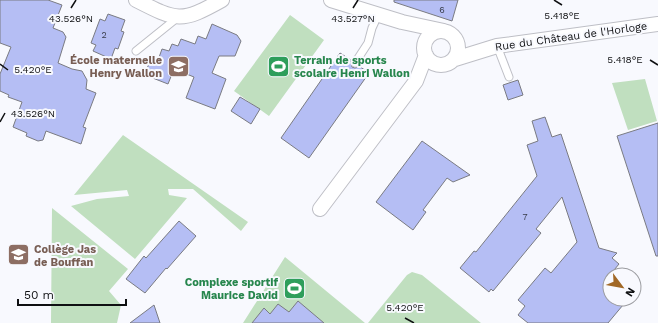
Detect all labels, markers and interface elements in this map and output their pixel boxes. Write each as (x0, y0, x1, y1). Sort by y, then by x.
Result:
house number: 6 (439, 5, 445, 15)
text: 5.418°E (544, 10, 580, 21)
text: 43.526°N (49, 13, 93, 24)
text: 43.527°N (331, 13, 375, 24)
street label: Rue du Château de l'Horloge (494, 19, 648, 54)
house number: 2 (101, 30, 107, 40)
school or university icon: École maternelle Henry Wallon (165, 53, 191, 79)
sports icon: Terrain de sports scolaire Henri Wallon (266, 53, 292, 79)
place label: École maternelle Henry Wallon (70, 54, 162, 80)
place label: Terrain de sports scolaire Henri Wallon (294, 54, 410, 80)
text: 5.418°E (607, 54, 643, 65)
text: 5.420°E (14, 64, 52, 75)
text: 43.526°N (11, 108, 55, 119)
house number: 7 (522, 212, 528, 222)
school or university icon: Collège Jas de Bouffan (5, 242, 31, 268)
place label: Collège Jas de Bouffan (34, 243, 96, 269)
north arrow (602, 267, 642, 307)
sports icon: Complexe sportif Maurice David (281, 275, 307, 301)
place label: Complexe sportif Maurice David (185, 276, 278, 302)
scale bar (18, 281, 126, 307)
text: N (622, 285, 638, 299)
text: 50 m (24, 288, 54, 302)
text: 5.420°E (386, 302, 424, 313)

